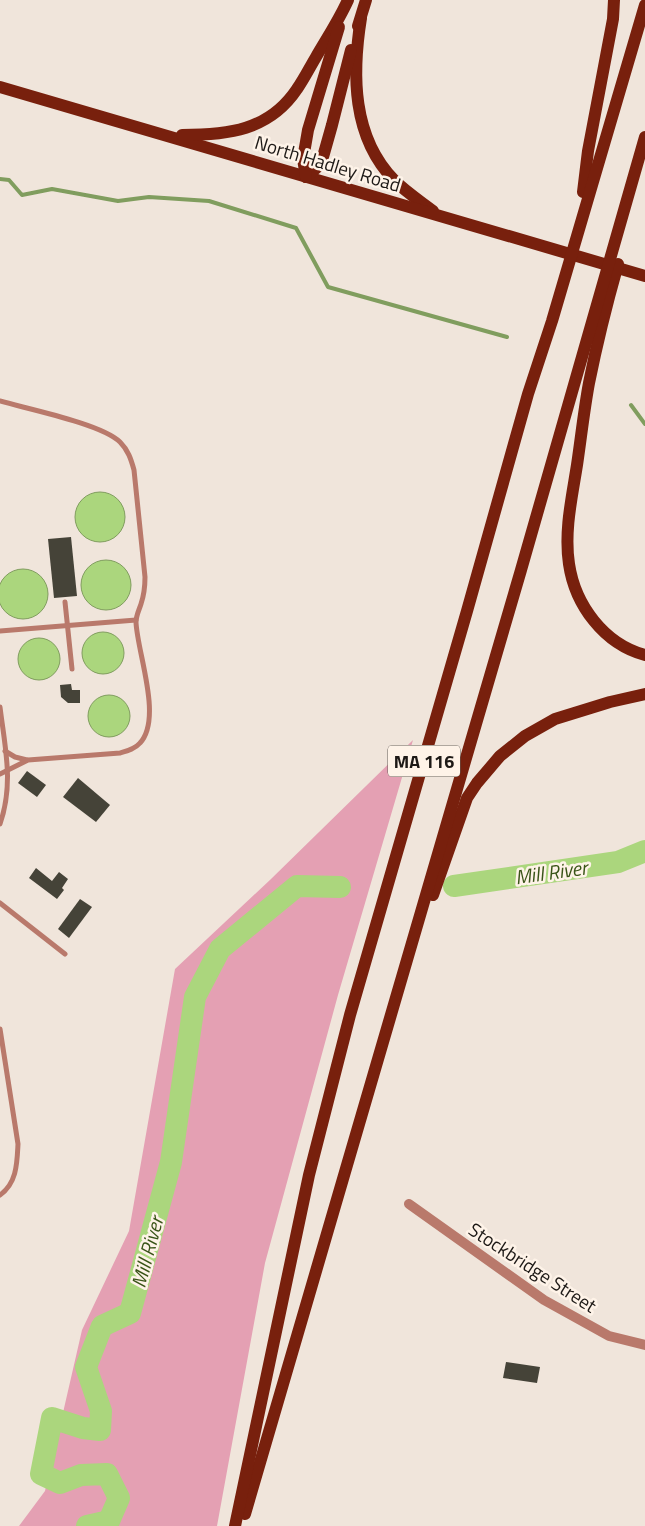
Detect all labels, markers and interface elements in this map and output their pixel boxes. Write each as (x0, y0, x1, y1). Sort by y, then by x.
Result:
street label: North Hadley Road (252, 127, 404, 199)
road number: MA 116 (388, 746, 460, 776)
water label: Mill River (513, 851, 592, 892)
water label: Mill River (123, 1210, 172, 1291)
street label: Stockbridge Street (463, 1215, 603, 1320)

